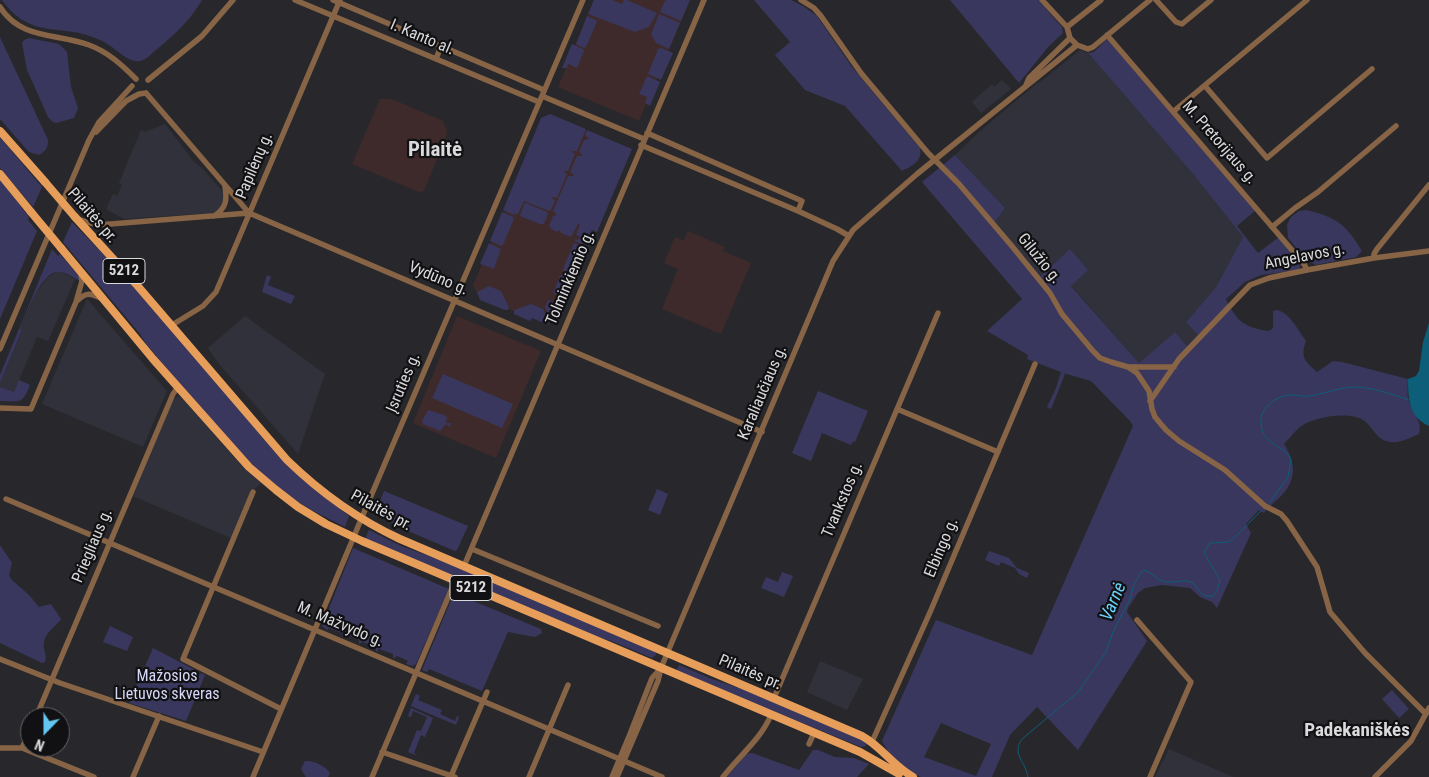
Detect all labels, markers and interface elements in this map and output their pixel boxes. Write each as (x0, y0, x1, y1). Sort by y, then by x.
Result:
street label: I. Kanto al. (387, 16, 457, 60)
street label: M. Pretorijaus g. (1178, 97, 1260, 189)
street label: Papilėnų g. (232, 130, 278, 202)
district label: Pilaitė (408, 138, 462, 164)
street label: Pilaitės pr. (63, 185, 121, 247)
street label: Tolminkiemio g. (543, 228, 599, 328)
street label: Gilužio g. (1013, 230, 1065, 288)
street label: Angelavos g. (1263, 240, 1347, 274)
road number: 5212 (103, 258, 145, 284)
street label: Vydūno g. (405, 258, 471, 300)
street label: Karaliaučiaus g. (734, 343, 792, 443)
street label: Įsruties g. (383, 350, 425, 416)
street label: Tvankstos g. (819, 459, 867, 541)
street label: Pilaitės pr. (347, 486, 415, 536)
street label: Priegliaus g. (69, 506, 117, 586)
street label: Elbingo g. (921, 515, 963, 581)
road number: 5212 (450, 576, 492, 600)
water label: Varnė (1096, 580, 1132, 624)
street label: M. Mažvydo g. (294, 598, 386, 652)
street label: Pilaitės pr. (716, 651, 784, 695)
park label: Mažosios Lietuvos skveras (114, 667, 220, 705)
north arrow (20, 707, 70, 757)
district label: Padekaniškės (1304, 720, 1410, 742)
text: N (33, 736, 47, 754)

